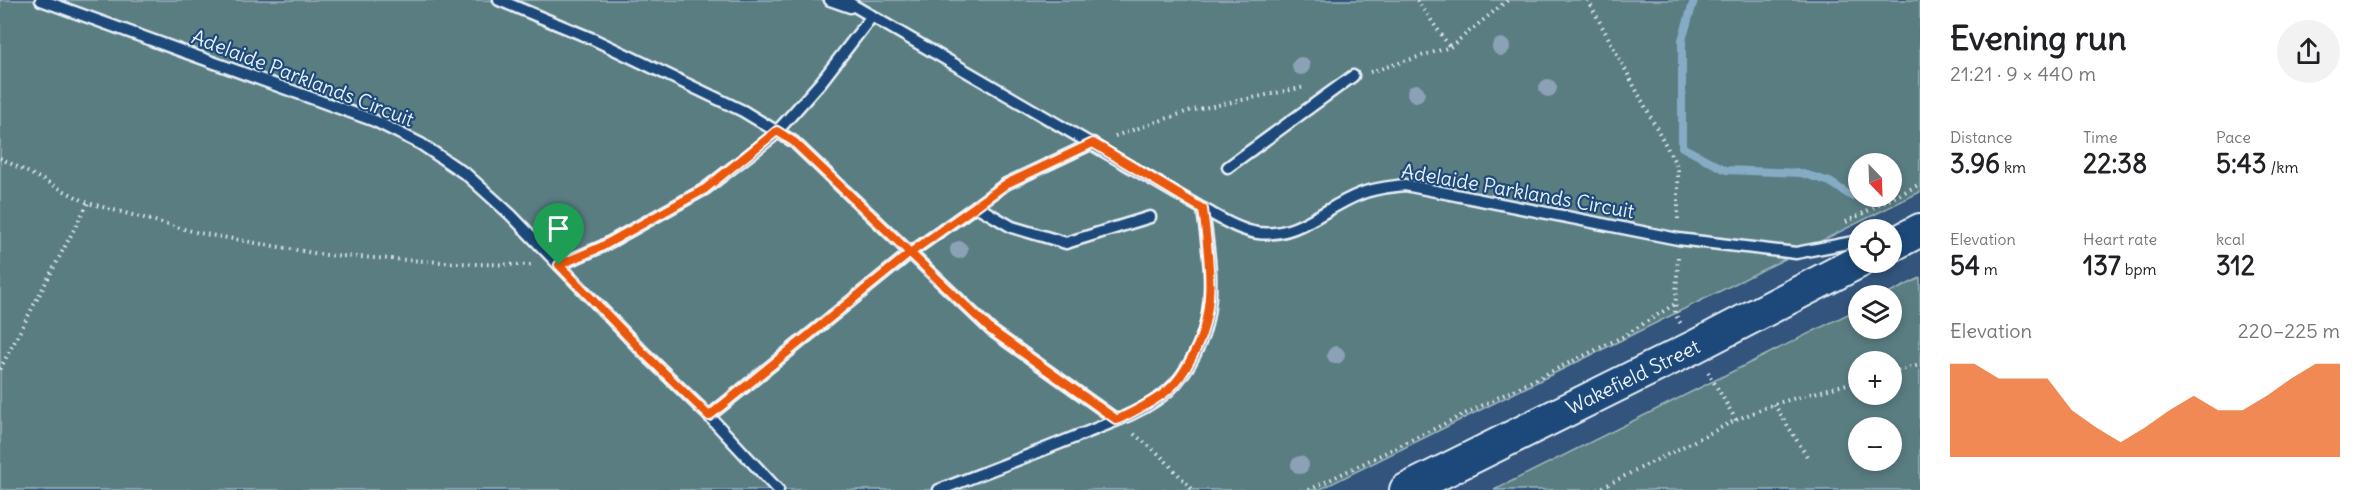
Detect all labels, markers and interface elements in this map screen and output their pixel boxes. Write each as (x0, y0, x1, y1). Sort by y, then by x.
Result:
text: Evening run (1950, 17, 2126, 59)
button: share (2277, 20, 2340, 83)
street label: Adelaide Parklands Circuit (189, 24, 418, 132)
text: 21:21 · 9 × 440 m (1950, 61, 2096, 86)
text: Distance (1950, 127, 2012, 147)
text: Time (2083, 127, 2118, 147)
text: Pace (2216, 127, 2251, 147)
text: 3.96 (1950, 147, 2000, 180)
text: 22:38 (2083, 147, 2147, 180)
text: 5:43 (2216, 147, 2267, 180)
north arrow (1848, 153, 1902, 207)
map controls (1848, 153, 1902, 471)
text: km (2000, 157, 2026, 177)
text: /km (2267, 157, 2298, 177)
street label: Adelaide Parklands Circuit (1400, 158, 1637, 223)
pin (533, 203, 584, 265)
icon: arrive (542, 212, 575, 245)
button: locate (1848, 219, 1902, 273)
text: Elevation (1950, 229, 2016, 249)
text: Heart rate (2083, 229, 2157, 249)
text: kcal (2216, 229, 2245, 249)
text: 54 (1950, 249, 1980, 282)
text: 137 (2083, 249, 2121, 282)
text: 312 (2216, 249, 2255, 282)
text: m (1980, 259, 1998, 279)
text: bpm (2121, 259, 2157, 279)
button: layers (1848, 285, 1902, 339)
text: Elevation (1950, 318, 2032, 343)
text: 220–225 m (2238, 318, 2340, 343)
street label: Wakefield Street (1562, 333, 1704, 420)
button: + (1848, 351, 1902, 405)
button: − (1848, 417, 1902, 471)

